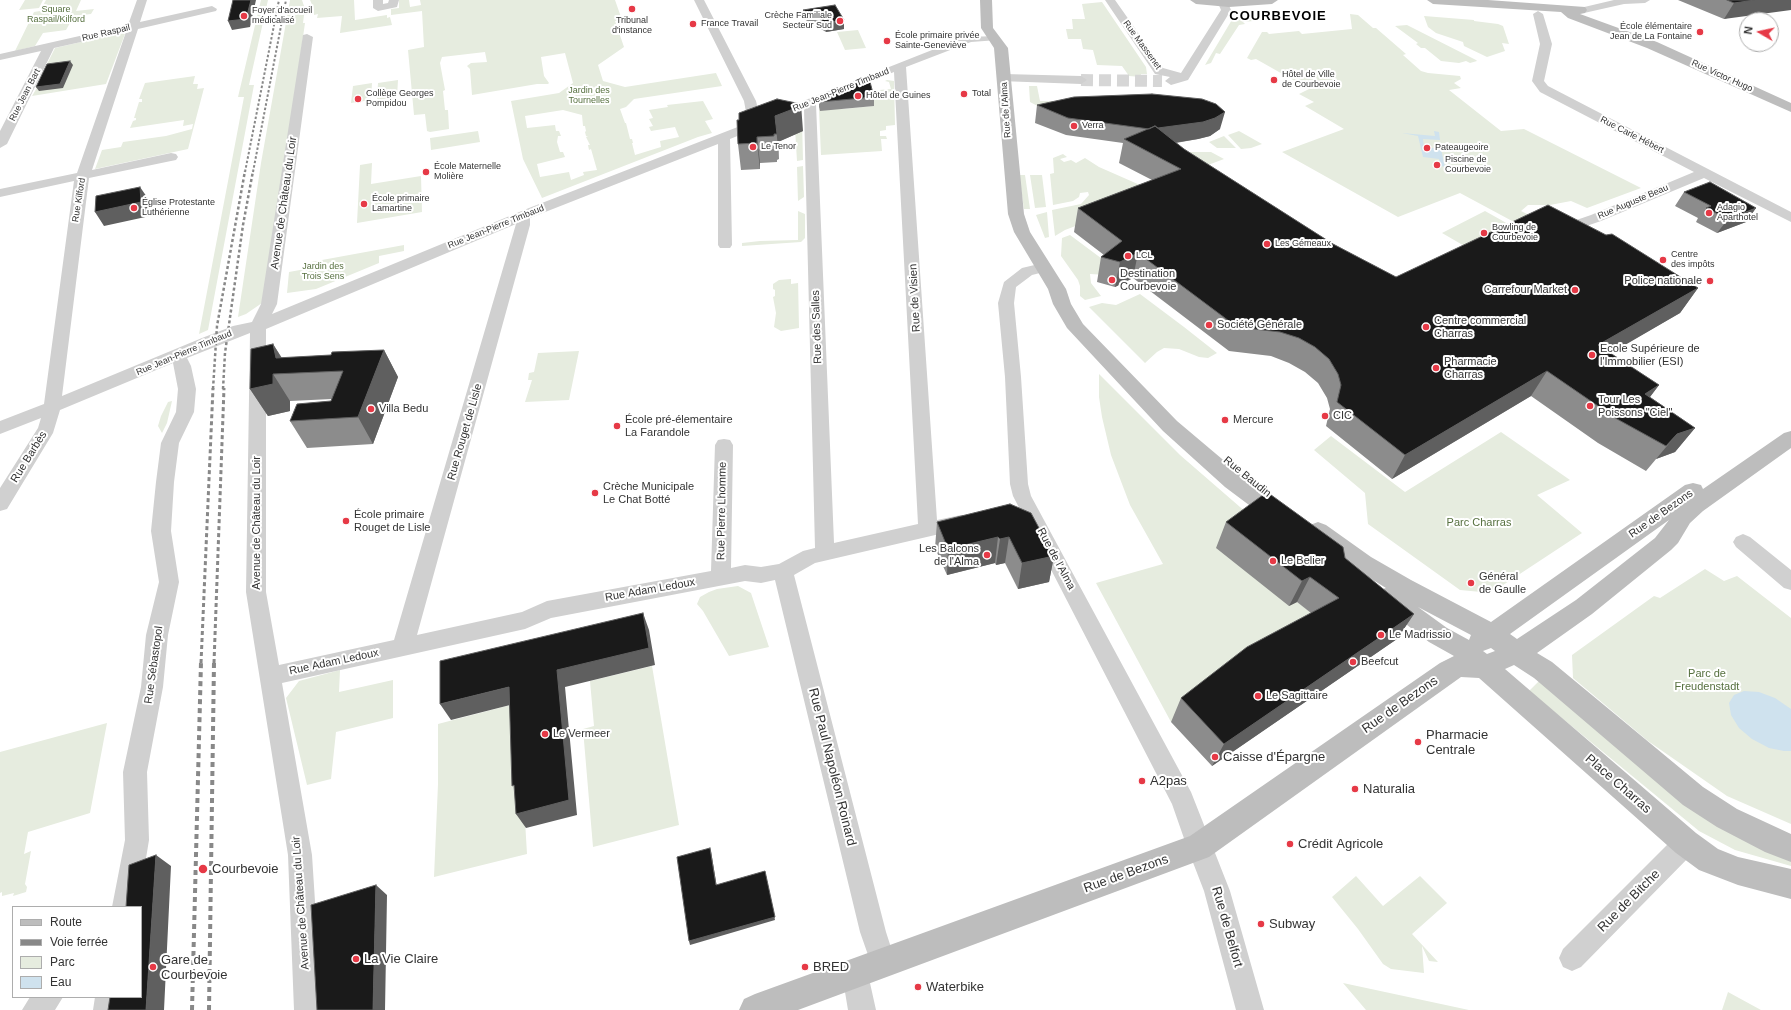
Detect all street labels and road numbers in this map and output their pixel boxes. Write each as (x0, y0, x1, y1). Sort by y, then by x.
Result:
street label: Rue Massenet (1121, 18, 1163, 72)
street label: Rue Raspail (81, 22, 131, 44)
street label: Rue Victor Hugo (1690, 58, 1754, 94)
street label: Rue Jean-Pierre Timbaud (791, 66, 891, 114)
street label: Rue Jean Bart (7, 67, 43, 123)
street label: Rue de l'Alma (999, 82, 1013, 138)
street label: Rue Carle Hébert (1598, 114, 1666, 156)
street label: Avenue de Château du Loir (268, 136, 300, 270)
street label: Rue Kilford (70, 177, 88, 223)
street label: Rue Auguste Beau (1596, 182, 1670, 222)
street label: Rue Jean-Pierre Timbaud (446, 203, 546, 251)
street label: Rue de Visien (907, 264, 923, 332)
street label: Rue des Salles (809, 290, 825, 364)
street label: Rue Jean-Pierre Timbaud (135, 328, 233, 378)
street label: Rue Rouget de Lisle (445, 382, 485, 482)
street label: Rue Barbès (8, 429, 50, 485)
street label: Rue Baudin (1221, 454, 1273, 500)
street label: Avenue de Château du Loir (250, 456, 264, 590)
street label: Rue Pierre Lhomme (715, 462, 729, 560)
street label: Rue de Bezons (1626, 487, 1696, 541)
street label: Rue de l'Alma (1034, 526, 1078, 592)
street label: Rue Adam Ledoux (604, 576, 696, 604)
street label: Rue Sébastopol (142, 625, 166, 705)
street label: Rue Adam Ledoux (288, 646, 380, 678)
street label: Rue de Bezons (1359, 673, 1441, 737)
street label: Rue Paul Napoléon Roinard (805, 687, 859, 847)
street label: Place Charras (1582, 751, 1654, 817)
street label: Avenue de Château du Loir (290, 836, 312, 970)
street label: Rue de Bezons (1082, 851, 1170, 897)
street label: Rue de Bitche (1595, 867, 1663, 935)
street label: Rue de Belfort (1208, 885, 1246, 969)

